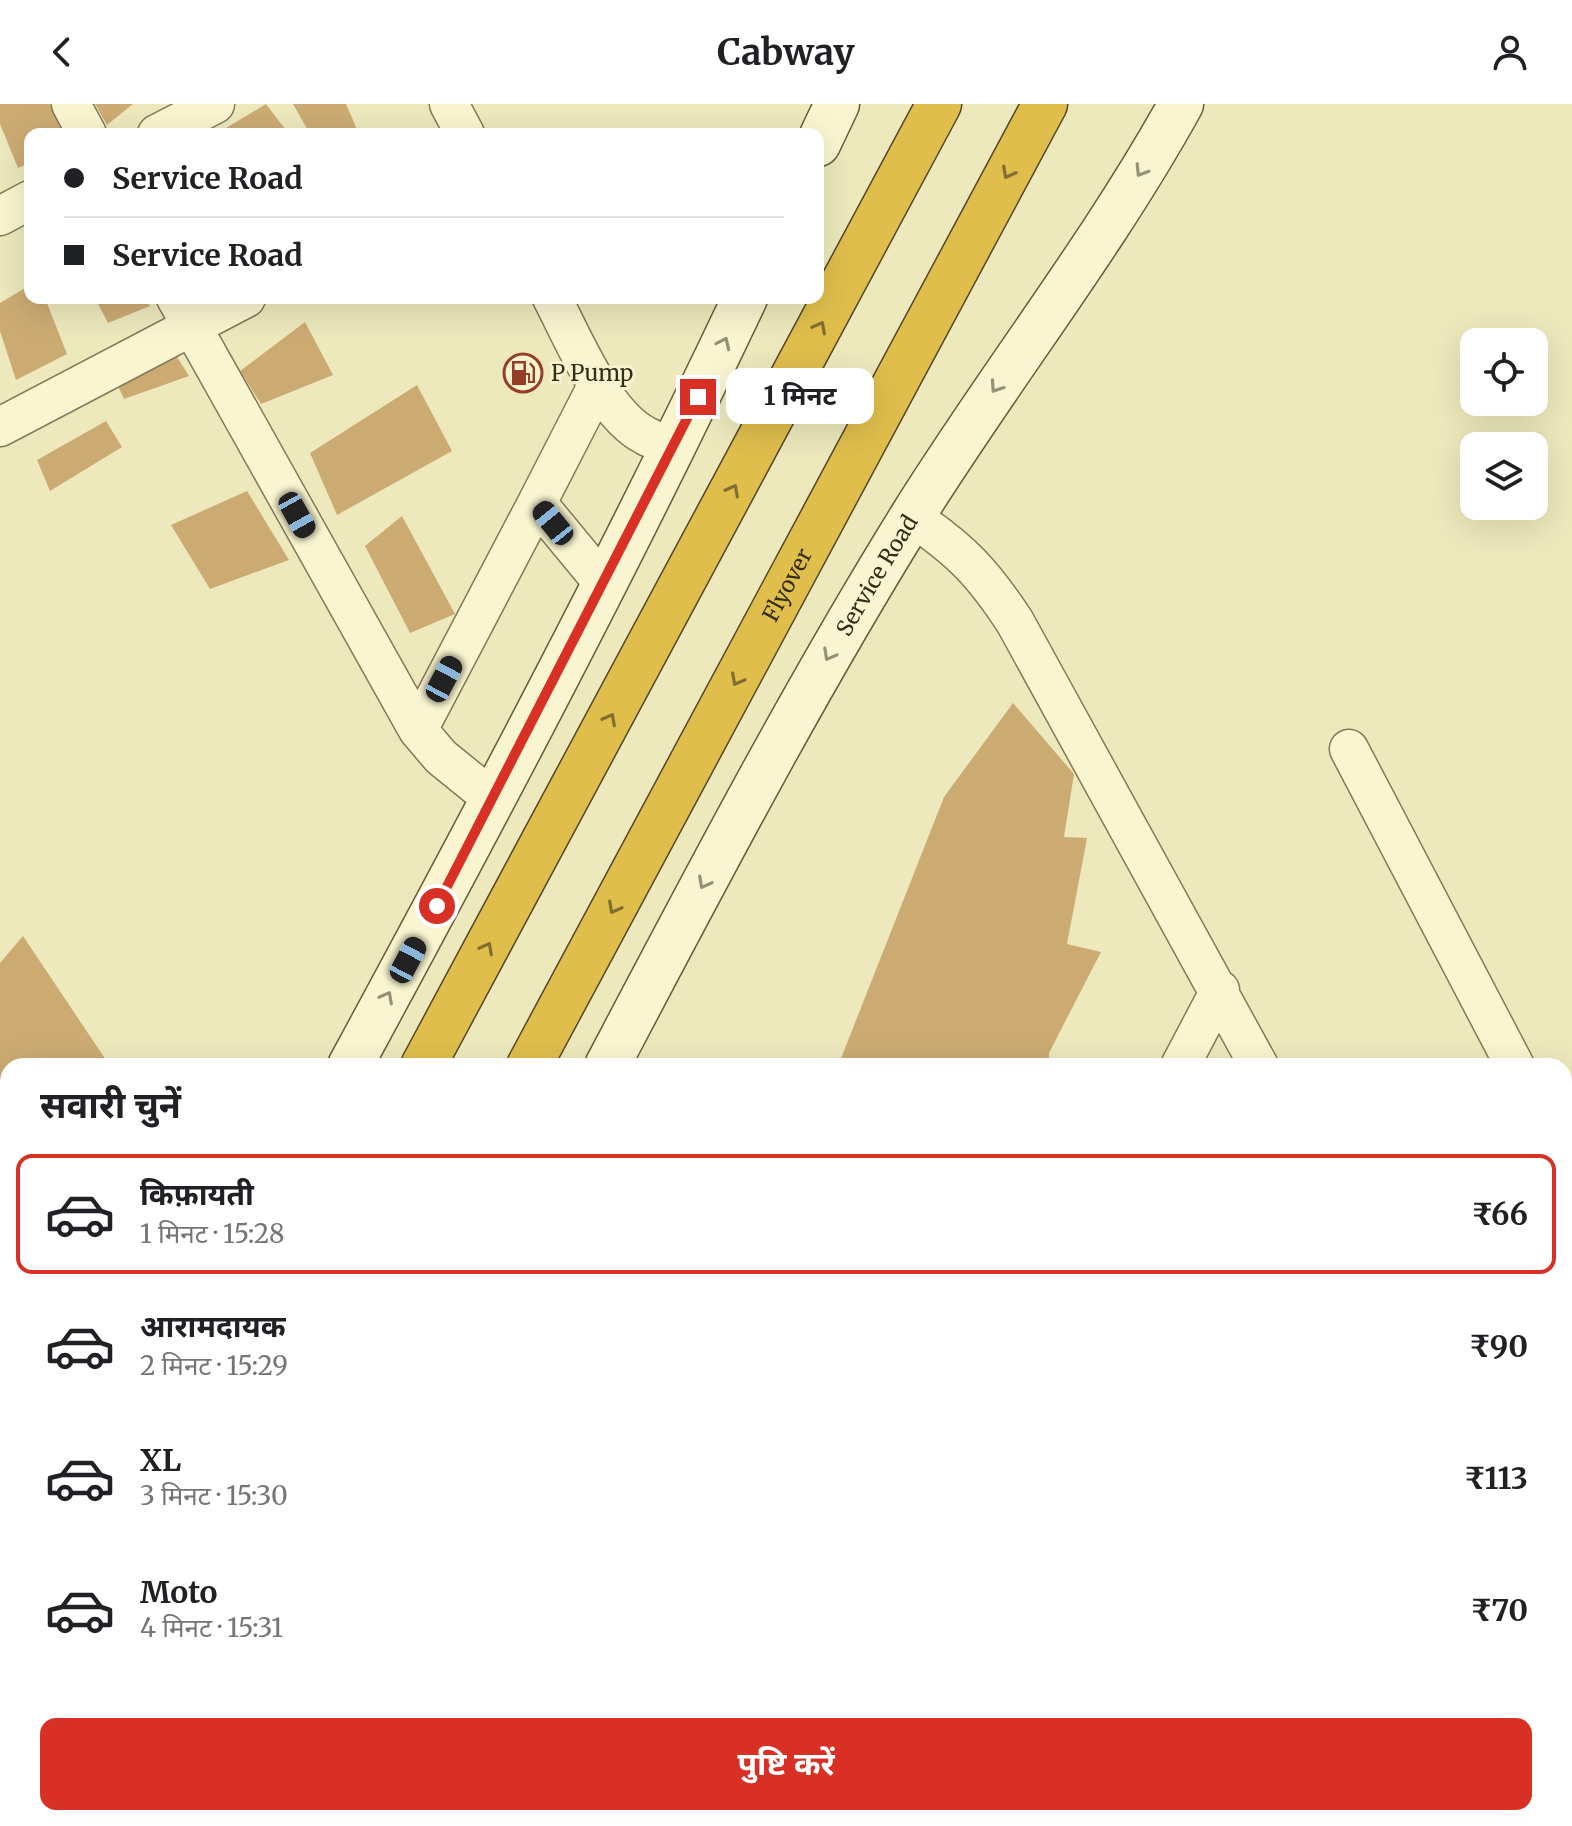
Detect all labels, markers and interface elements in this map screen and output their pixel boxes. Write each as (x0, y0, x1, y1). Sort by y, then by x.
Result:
icon: back (40, 30, 84, 74)
text: Cabway (717, 30, 855, 75)
icon: person (1488, 30, 1532, 74)
text: Service Road (112, 159, 303, 197)
one-way arrow (1135, 162, 1150, 177)
one-way arrow (1003, 164, 1018, 179)
text: Service Road (112, 236, 303, 274)
one-way arrow (811, 320, 826, 335)
map controls (1460, 328, 1548, 520)
button: locate (1460, 328, 1548, 416)
one-way arrow (714, 337, 730, 351)
fuel station icon: P Pump (502, 352, 544, 394)
place label: P Pump (551, 359, 633, 387)
callout: 1 मिनट (726, 369, 874, 425)
one-way arrow (991, 378, 1006, 392)
route end (680, 379, 716, 415)
text: 1 मिनट (764, 379, 836, 412)
button: layers (1460, 432, 1548, 520)
one-way arrow (724, 484, 739, 498)
car (275, 488, 319, 542)
car (529, 497, 577, 549)
street label: Service Road (830, 510, 924, 641)
street label: Flyover (756, 543, 818, 626)
one-way arrow (823, 646, 838, 661)
car (422, 652, 466, 706)
one-way arrow (732, 671, 747, 686)
one-way arrow (600, 713, 616, 728)
one-way arrow (698, 874, 713, 889)
route start (419, 888, 455, 924)
one-way arrow (608, 900, 624, 914)
car (386, 933, 430, 987)
one-way arrow (477, 942, 492, 956)
one-way arrow (378, 991, 393, 1006)
text: सवारी चुनें (40, 1083, 181, 1128)
text: किफ़ायती (140, 1175, 254, 1213)
icon: car (44, 1178, 116, 1250)
text: ₹66 (1472, 1195, 1528, 1233)
text: 1 मिनट · 15:28 (140, 1217, 284, 1250)
text: आरामदायक (140, 1307, 286, 1345)
icon: car (44, 1310, 116, 1382)
text: ₹90 (1469, 1327, 1528, 1365)
text: 2 मिनट · 15:29 (140, 1349, 288, 1382)
text: XL (140, 1441, 181, 1479)
icon: car (44, 1442, 116, 1514)
text: ₹113 (1464, 1459, 1528, 1497)
text: 3 मिनट · 15:30 (140, 1479, 288, 1512)
text: Moto (140, 1573, 218, 1611)
icon: car (44, 1574, 116, 1646)
text: ₹70 (1470, 1591, 1528, 1629)
text: 4 मिनट · 15:31 (140, 1611, 283, 1644)
button: पुष्टि करें (40, 1718, 1532, 1810)

